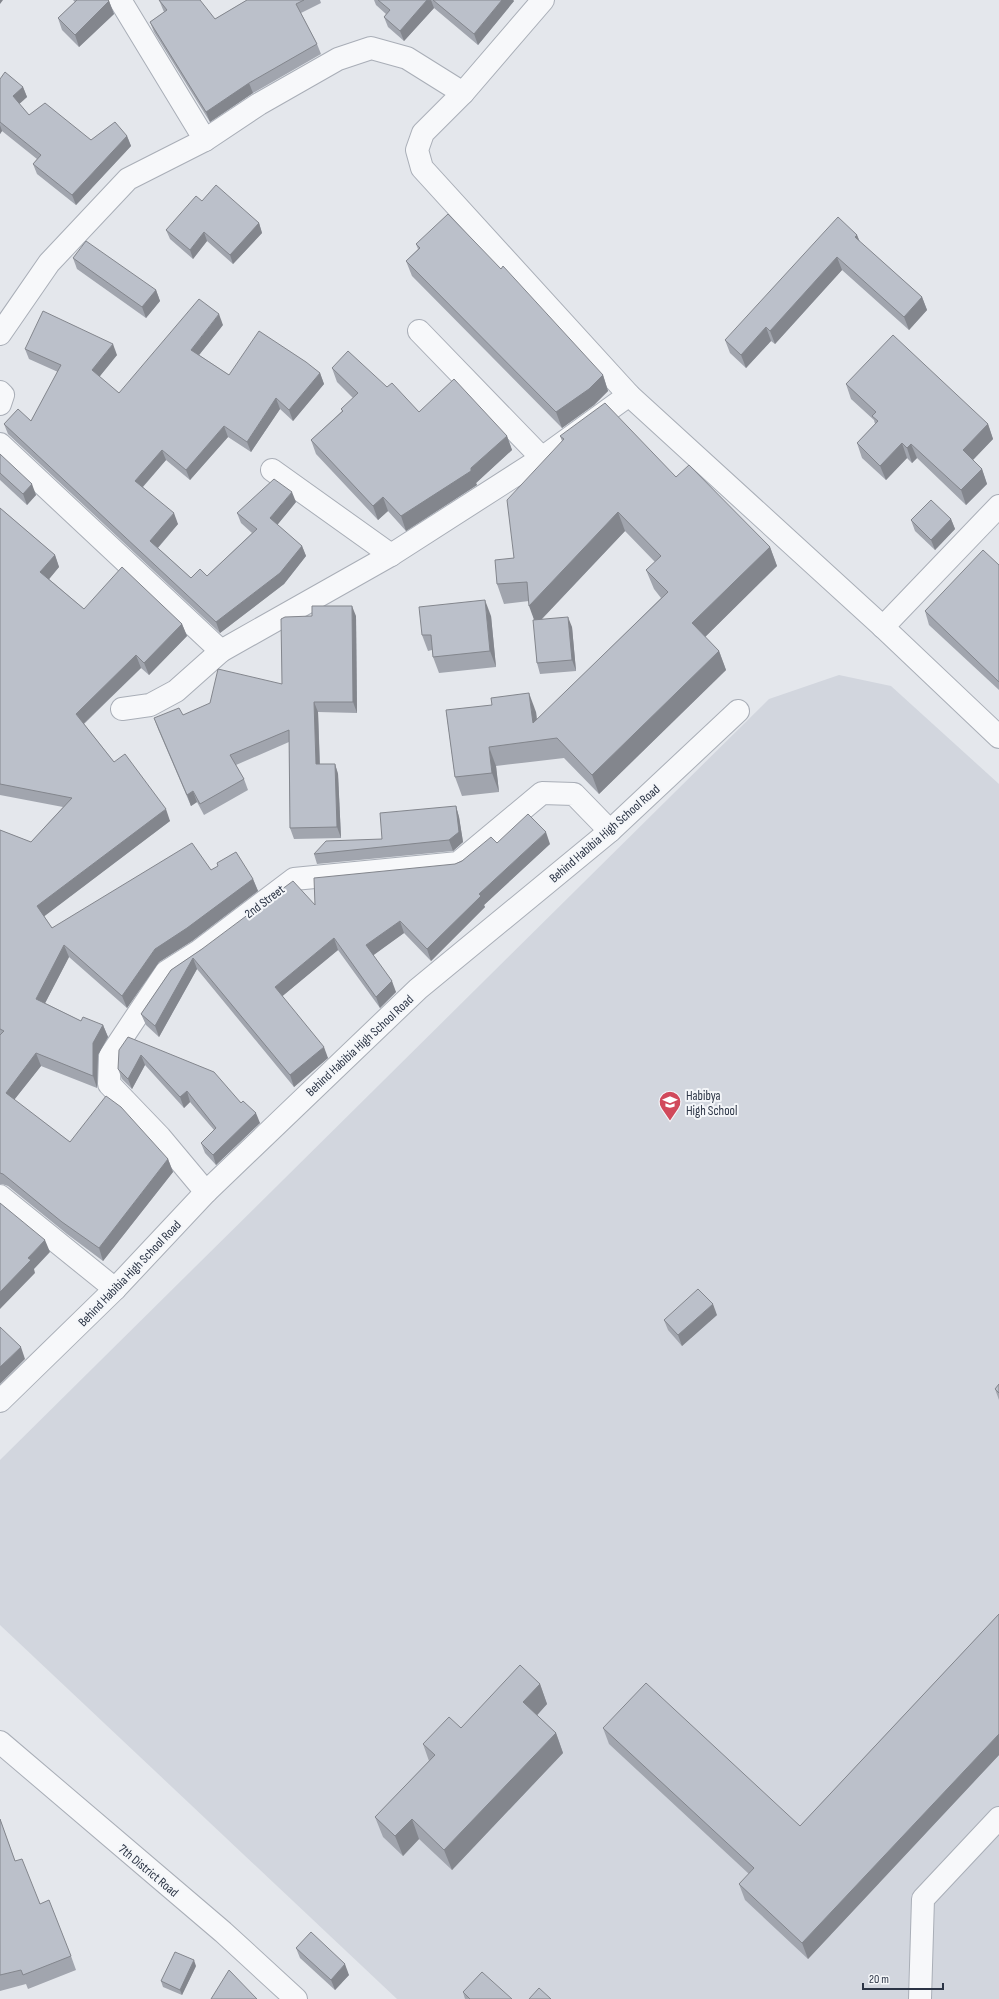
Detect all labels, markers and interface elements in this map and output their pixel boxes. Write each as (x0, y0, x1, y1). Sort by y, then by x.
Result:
street label: Behind Habibia High School Road (546, 781, 663, 886)
street label: 2nd Street (241, 882, 288, 922)
street label: Behind Habibia High School Road (302, 992, 417, 1100)
place label: Habibya High School (686, 1088, 737, 1119)
school or university icon: Habibya High School (657, 1089, 683, 1122)
street label: Behind Habibia High School Road (75, 1217, 185, 1330)
street label: 7th District Road (115, 1841, 182, 1900)
scale bar (863, 1965, 943, 1991)
text: 20 m (869, 1972, 889, 1987)

